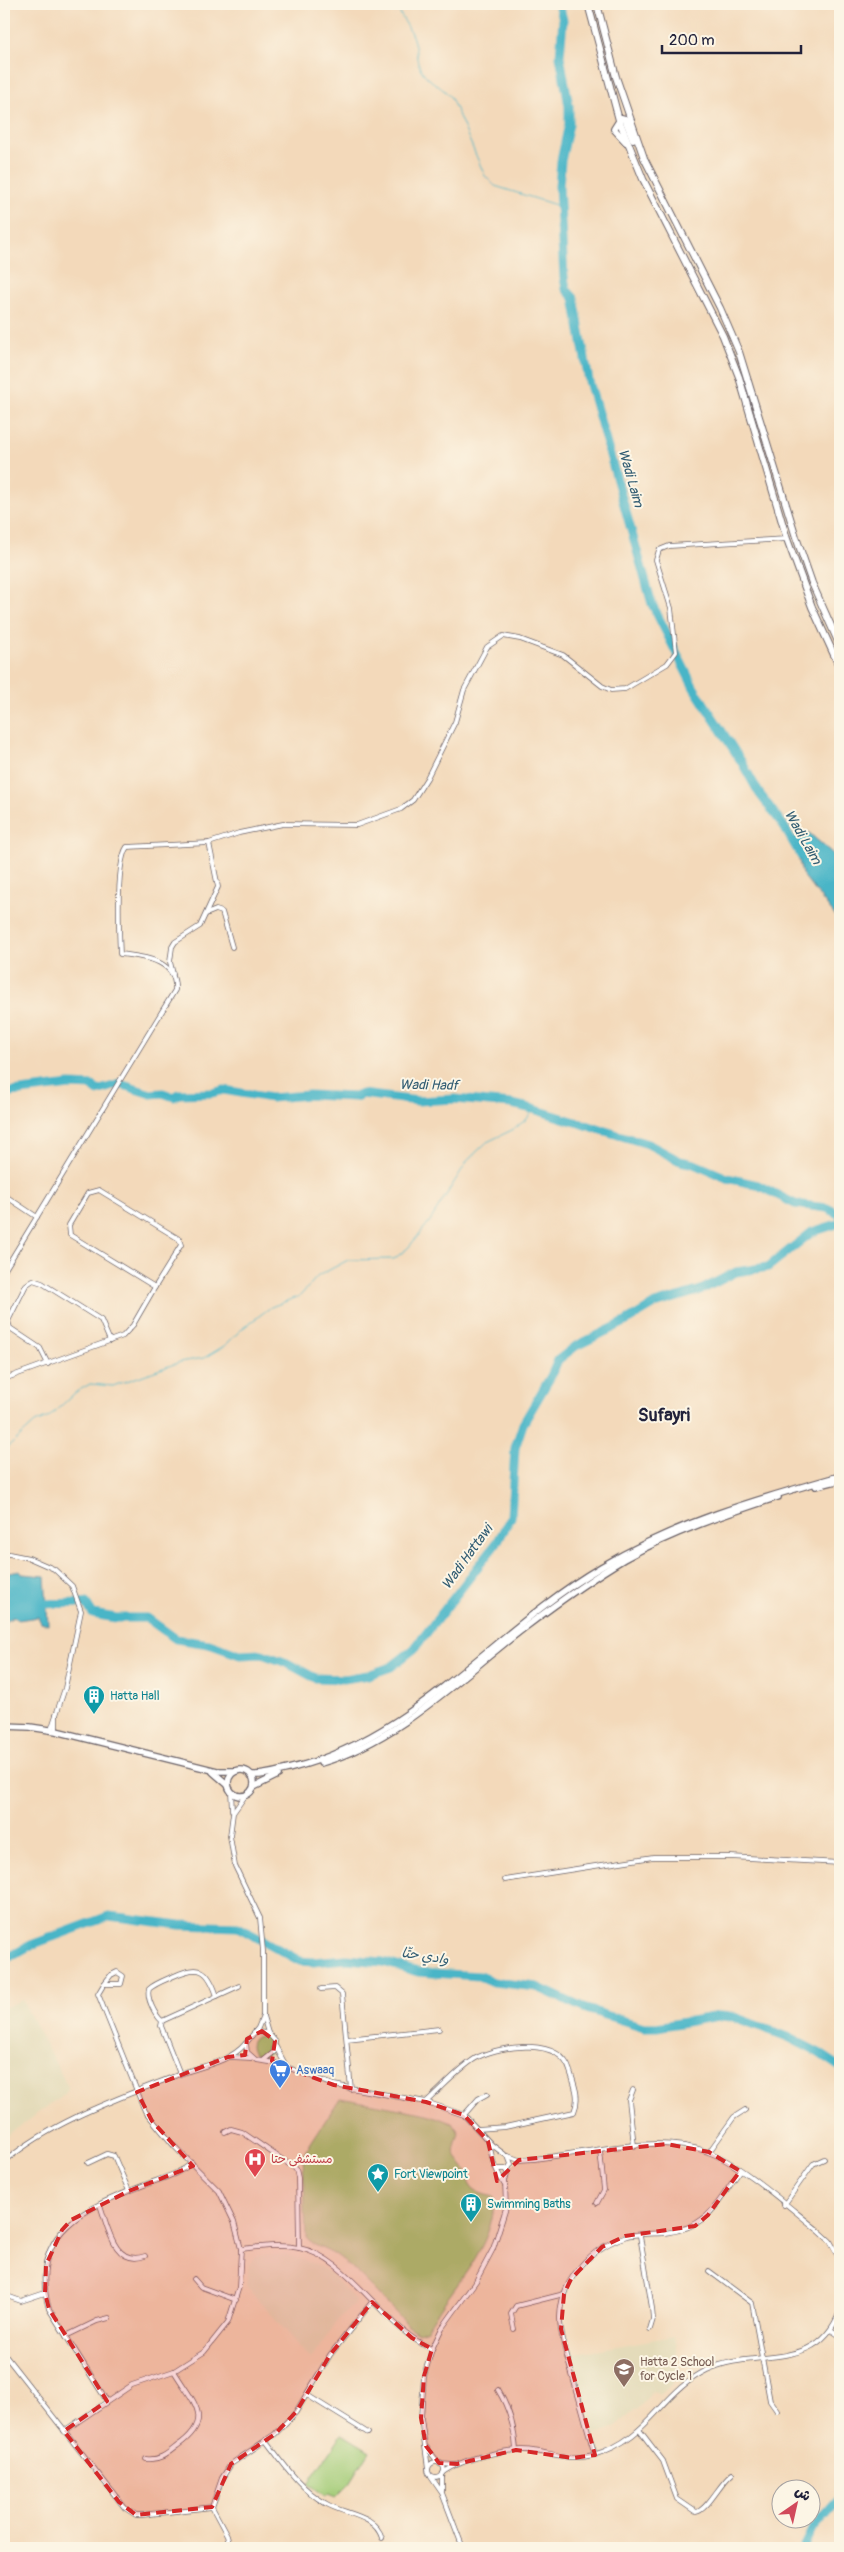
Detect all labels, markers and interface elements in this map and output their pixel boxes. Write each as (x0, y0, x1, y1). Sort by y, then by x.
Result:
scale bar (662, 22, 800, 54)
text: 200 m (669, 31, 714, 50)
water label: Wadi Laim (615, 447, 648, 511)
water label: Wadi Laim (781, 807, 826, 869)
water label: Wadi Hadf (399, 1076, 461, 1094)
district label: Sufayri (638, 1404, 690, 1427)
water label: Wadi Hattawi (438, 1519, 498, 1593)
building icon: Hatta Hall (82, 1684, 106, 1715)
place label: Hatta Hall (110, 1689, 160, 1704)
water label: وادي حتّا (400, 1944, 451, 1970)
supermarket icon: Aswaaq (268, 2058, 292, 2089)
place label: Aswaaq (296, 2063, 334, 2078)
hospital icon: مستشفى حتا (243, 2147, 267, 2178)
place label: مستشفى حتا (271, 2152, 333, 2167)
place icon: Fort Viewpoint (366, 2162, 390, 2193)
place label: Fort Viewpoint (394, 2167, 468, 2182)
building icon: Swimming Baths (459, 2192, 483, 2223)
place label: Swimming Baths (487, 2197, 571, 2212)
place label: Hatta 2 School for Cycle 1 (640, 2355, 715, 2384)
school or university icon: Hatta 2 School for Cycle 1 (612, 2357, 636, 2388)
north arrow (772, 2480, 822, 2530)
text: ش (792, 2482, 814, 2505)

